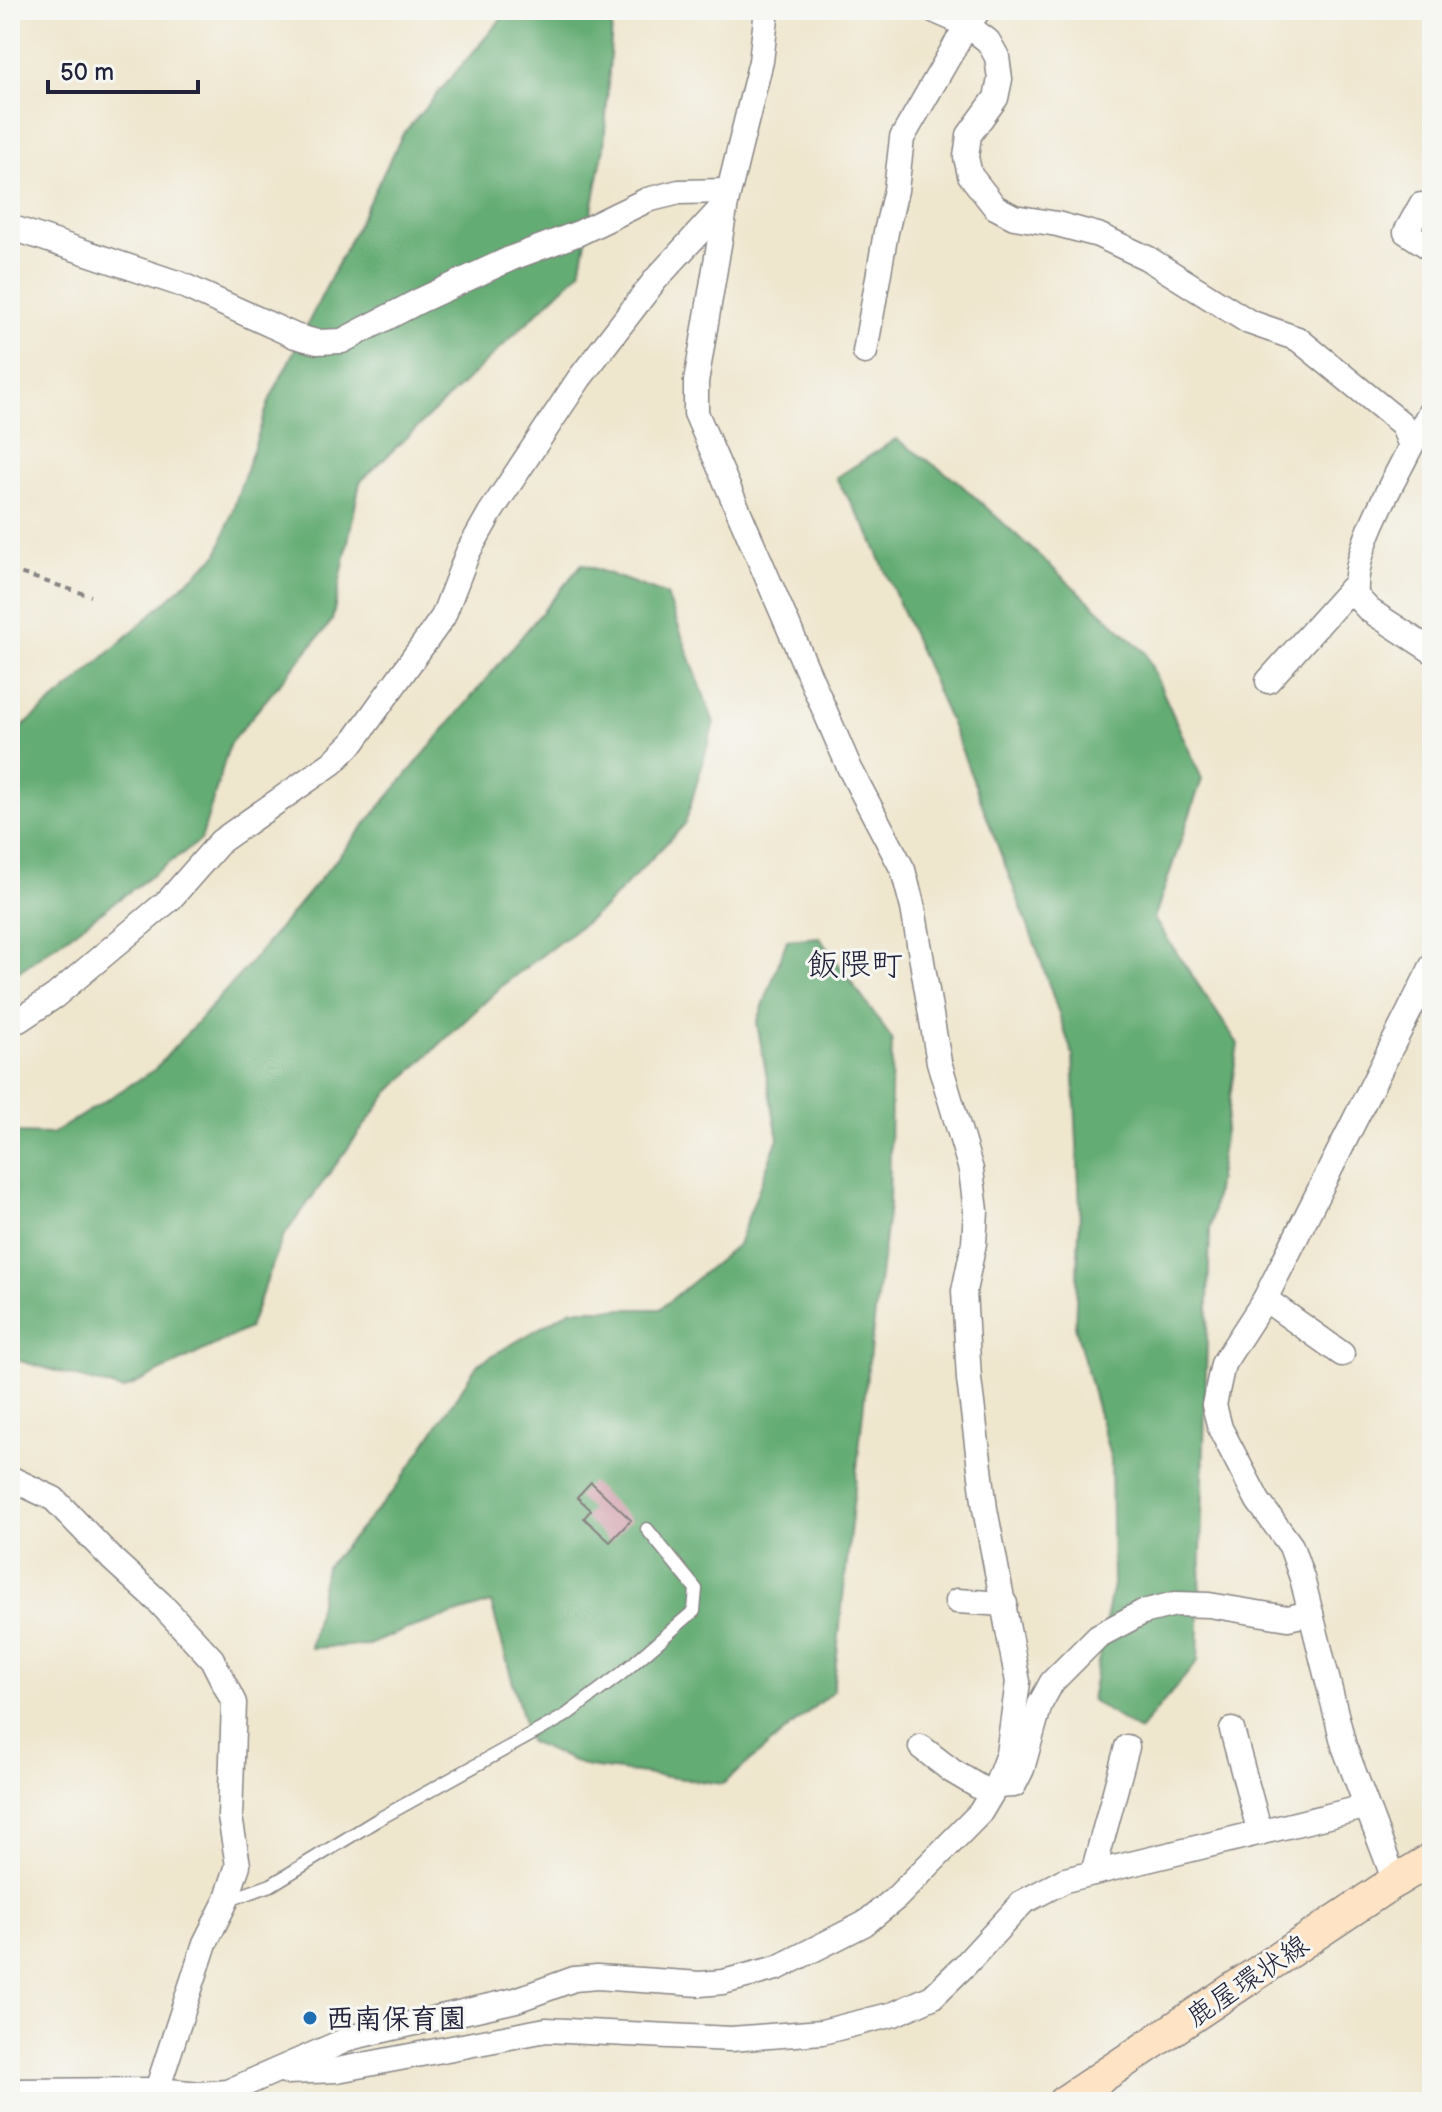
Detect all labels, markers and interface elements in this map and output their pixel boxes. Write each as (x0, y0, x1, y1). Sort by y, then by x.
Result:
scale bar (48, 44, 198, 94)
text: 50 m (60, 58, 114, 87)
district label: 飯隈町 (807, 946, 903, 985)
street label: 鹿屋環状線 (1181, 1928, 1315, 2034)
place label: 西南保育園 (326, 2003, 466, 2036)
marker: 西南保育園 (301, 2009, 319, 2027)

